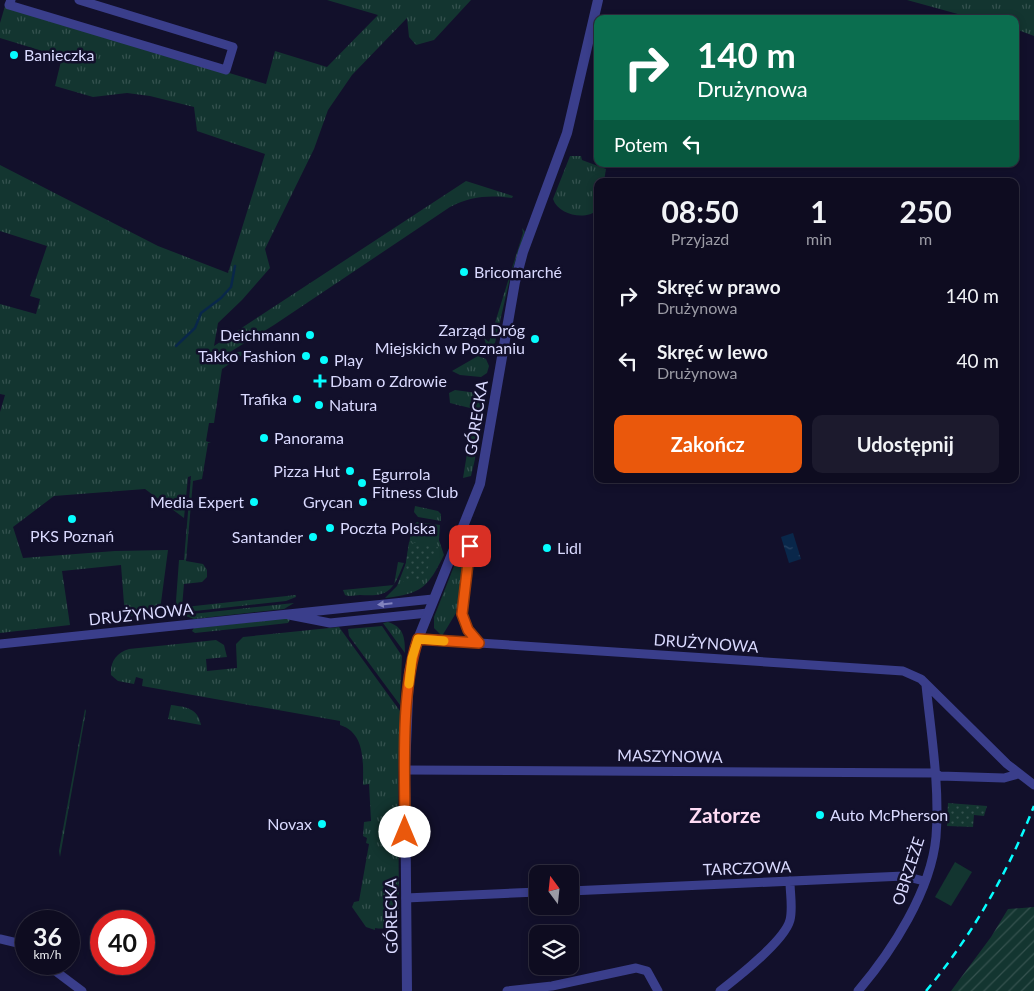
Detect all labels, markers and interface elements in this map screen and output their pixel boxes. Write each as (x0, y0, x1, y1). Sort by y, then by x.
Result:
text: 140 m (697, 33, 796, 75)
icon: right (614, 35, 679, 100)
place label: Banieczka (24, 45, 94, 64)
marker: Banieczka (8, 49, 20, 61)
text: Drużynowa (697, 75, 808, 102)
icon: left (678, 130, 706, 158)
text: Potem (614, 133, 668, 156)
text: 08:50 (661, 193, 739, 229)
text: 1 (810, 193, 828, 229)
text: 250 (899, 193, 952, 229)
text: Przyjazd (671, 229, 729, 248)
text: min (806, 229, 832, 248)
text: m (919, 229, 932, 248)
place label: Bricomarché (474, 262, 562, 281)
marker: Bricomarché (458, 266, 470, 278)
text: Skręć w prawo (657, 275, 781, 298)
icon: right (614, 282, 642, 310)
text: 140 m (945, 284, 999, 307)
text: Drużynowa (657, 298, 738, 317)
place label: Zarząd Dróg Miejskich w Poznaniu (375, 320, 525, 357)
place label: Deichmann (220, 325, 300, 344)
marker: Deichmann (304, 329, 316, 341)
marker: Zarząd Dróg Miejskich w Poznaniu (529, 333, 541, 345)
text: Skręć w lewo (657, 340, 768, 363)
place label: Takko Fashion (198, 346, 296, 365)
icon: left (614, 347, 642, 375)
text: 40 m (956, 349, 999, 372)
marker: Takko Fashion (300, 350, 312, 362)
place label: Play (334, 350, 364, 369)
marker: Play (318, 354, 330, 366)
text: Drużynowa (657, 363, 738, 382)
place label: Dbam o Zdrowie (330, 371, 447, 390)
marker: Dbam o Zdrowie (314, 375, 326, 387)
street label: GÓRECKA (460, 379, 491, 457)
place label: Trafika (241, 389, 287, 408)
marker: Trafika (291, 393, 303, 405)
place label: Natura (329, 395, 377, 414)
marker: Natura (313, 399, 325, 411)
button: Zakończ (614, 415, 802, 473)
button: Udostępnij (812, 415, 999, 473)
place label: Panorama (274, 428, 344, 447)
marker: Panorama (258, 432, 270, 444)
place label: Pizza Hut (273, 461, 340, 480)
place label: Egurrola Fitness Club (372, 464, 458, 501)
marker: Pizza Hut (344, 465, 356, 477)
marker: Egurrola Fitness Club (356, 477, 368, 489)
place label: Media Expert (150, 492, 244, 511)
place label: Grycan (303, 492, 353, 511)
marker: Media Expert (248, 496, 260, 508)
marker: Grycan (357, 496, 369, 508)
marker: PKS Poznań (66, 513, 78, 525)
place label: Poczta Polska (340, 518, 436, 537)
marker: Poczta Polska (324, 522, 336, 534)
pin (449, 525, 491, 567)
place label: PKS Poznań (30, 526, 114, 545)
place label: Santander (232, 527, 303, 546)
marker: Santander (307, 531, 319, 543)
icon: arrive (456, 532, 484, 560)
place label: Lidl (557, 538, 582, 557)
marker: Lidl (541, 542, 553, 554)
street label: DRUŻYNOWA (88, 599, 194, 628)
one-way arrow (377, 600, 393, 608)
street label: DRUŻYNOWA (653, 629, 759, 656)
street label: MASZYNOWA (617, 745, 723, 766)
district label: Zatorze (689, 802, 761, 827)
position arrow (378, 805, 430, 857)
place label: Auto McPherson (830, 805, 948, 824)
marker: Auto McPherson (814, 809, 826, 821)
place label: Novax (267, 814, 312, 833)
marker: Novax (316, 818, 328, 830)
street label: OBRZEŻE (888, 834, 928, 908)
street label: TARCZOWA (702, 856, 792, 879)
north arrow (529, 865, 579, 915)
map controls (529, 865, 579, 975)
street label: GÓRECKA (380, 878, 401, 954)
speed limit sign: 40 (90, 910, 155, 975)
text: 36 (33, 921, 62, 951)
button: layers (529, 925, 579, 975)
text: km/h (33, 947, 62, 962)

